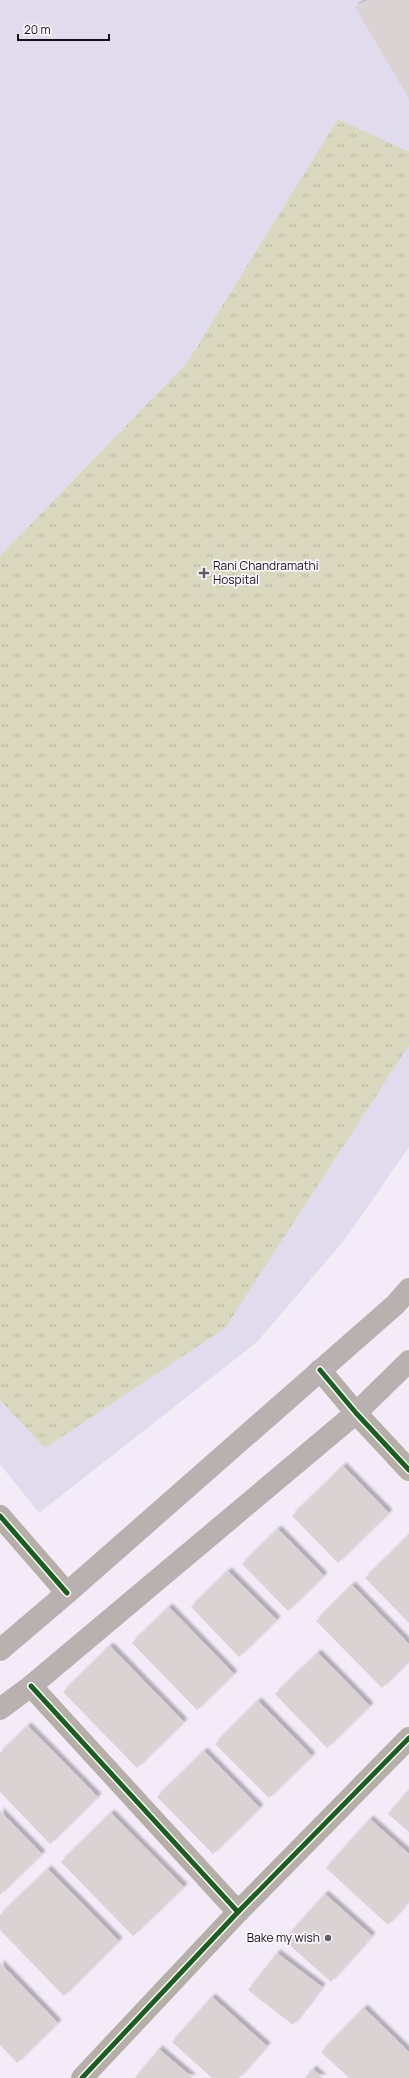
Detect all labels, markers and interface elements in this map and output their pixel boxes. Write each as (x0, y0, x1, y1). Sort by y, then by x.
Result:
scale bar (18, 16, 109, 42)
text: 20 m (24, 21, 51, 38)
place label: Rani Chandramathi Hospital (213, 557, 318, 588)
marker: Rani Chandramathi Hospital (198, 567, 210, 579)
place label: Bake my wish (247, 1929, 320, 1946)
marker: Bake my wish (323, 1933, 333, 1943)

